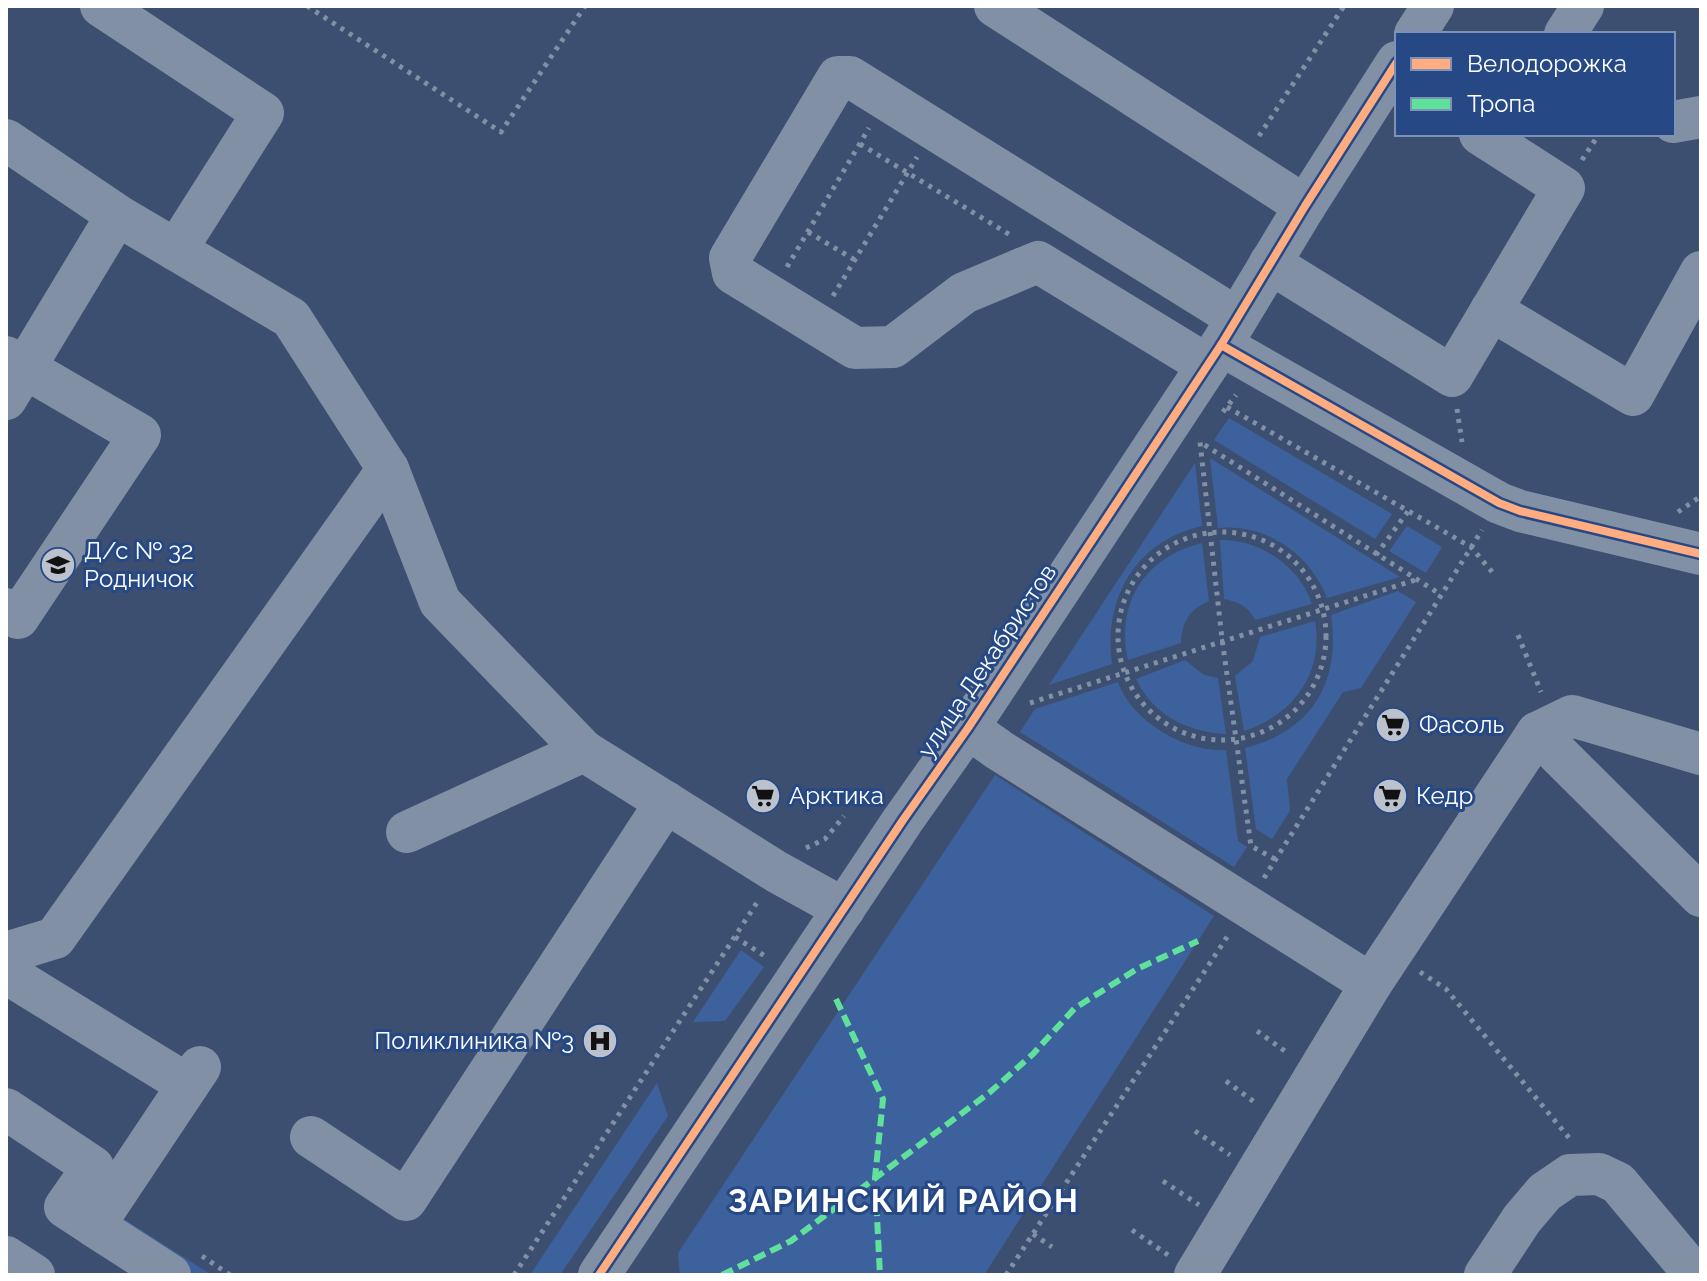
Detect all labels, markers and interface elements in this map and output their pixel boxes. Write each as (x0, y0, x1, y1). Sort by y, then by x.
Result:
legend (1395, 32, 1675, 136)
text: Велодорожка (1467, 49, 1627, 78)
text: Тропа (1467, 89, 1535, 118)
place label: Д/с № 32 Родничок (84, 536, 195, 593)
school or university icon: Д/с № 32 Родничок (39, 546, 77, 584)
street label: улица Декабристов (911, 559, 1062, 763)
supermarket icon: Фасоль (1374, 706, 1412, 744)
place label: Фасоль (1419, 710, 1504, 739)
supermarket icon: Арктика (744, 777, 782, 815)
supermarket icon: Кедр (1371, 777, 1409, 815)
place label: Арктика (789, 781, 884, 810)
place label: Кедр (1416, 781, 1473, 810)
hospital icon: Поликлиника №3 (581, 1022, 619, 1060)
place label: Поликлиника №3 (374, 1026, 574, 1055)
district label: ЗАРИНСКИЙ РАЙОН (728, 1182, 1080, 1219)

